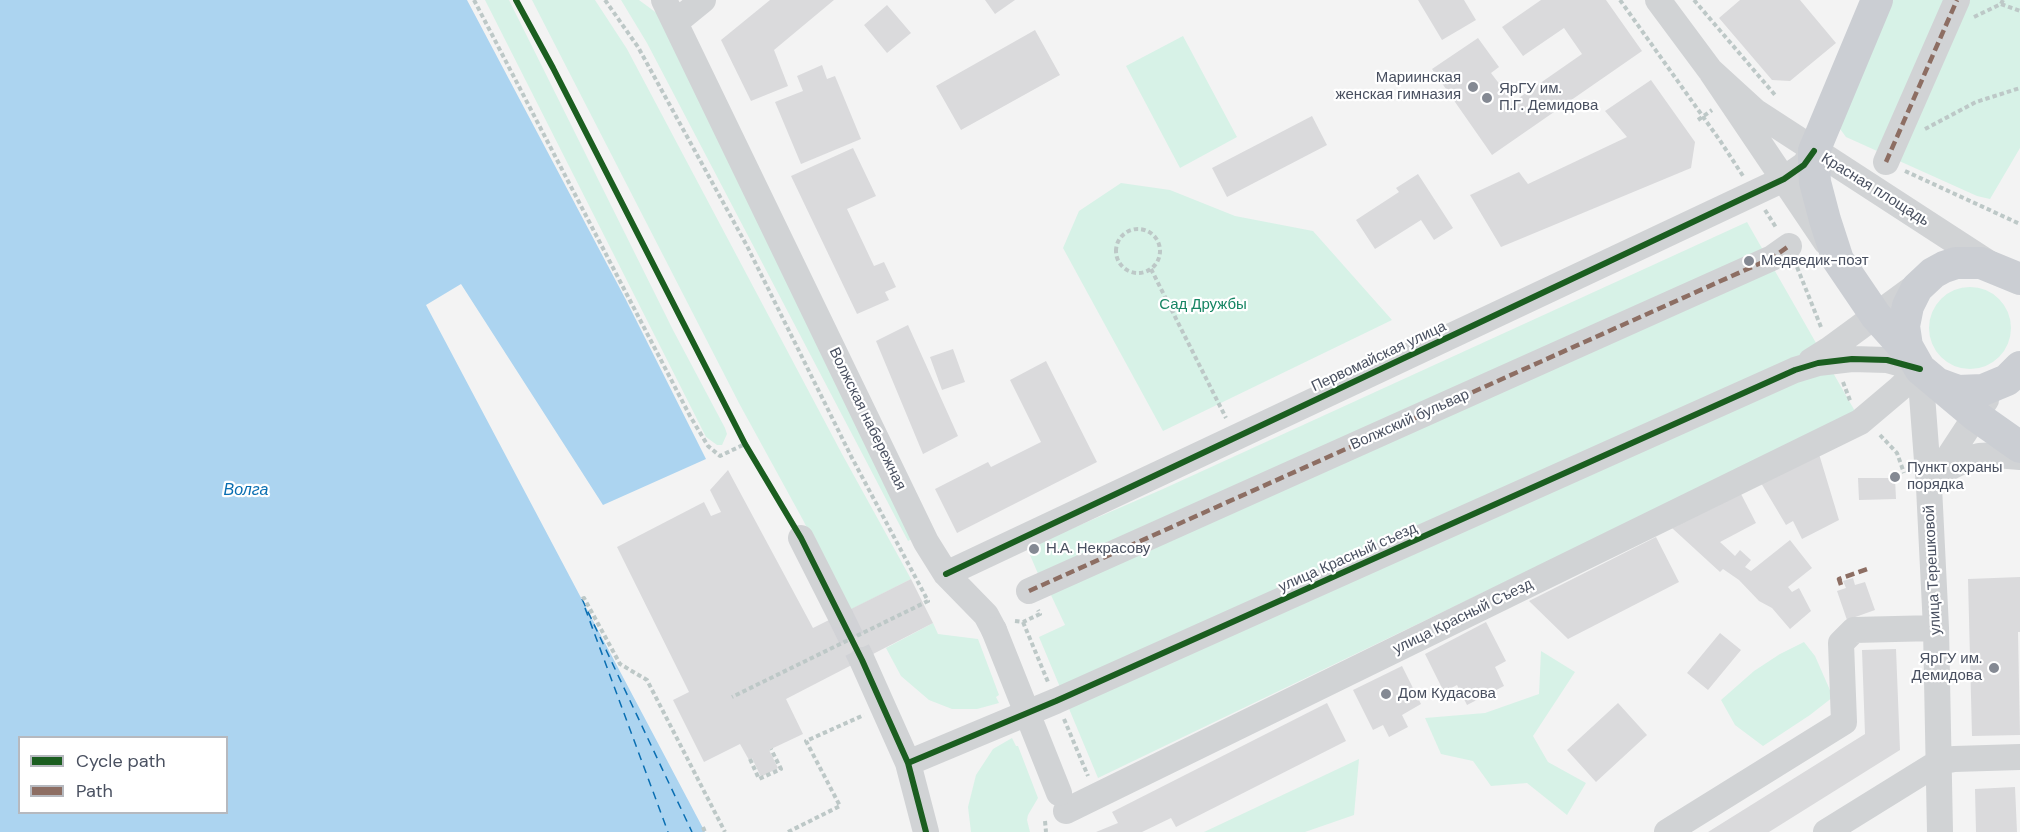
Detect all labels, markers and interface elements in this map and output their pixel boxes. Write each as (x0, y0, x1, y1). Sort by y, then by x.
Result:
place label: Мариинская женская гимназия (1335, 69, 1461, 104)
marker: Мариинская женская гимназия (1466, 80, 1480, 94)
place label: ЯрГУ им. П.Г. Демидова (1499, 80, 1598, 115)
marker: ЯрГУ им. П.Г. Демидова (1480, 91, 1494, 105)
street label: Красная площадь (1818, 149, 1932, 231)
place label: Медведик-поэт (1761, 252, 1869, 270)
marker: Медведик-поэт (1742, 254, 1756, 268)
park label: Сад Дружбы (1159, 296, 1247, 314)
street label: Первомайская улица (1309, 318, 1449, 396)
street label: Волжская набережная (825, 345, 909, 493)
street label: Волжский бульвар (1348, 386, 1472, 454)
place label: Пункт охраны порядка (1907, 459, 2003, 494)
marker: Пункт охраны порядка (1888, 470, 1902, 484)
water label: Волга (224, 481, 268, 501)
street label: улица Терешковой (1921, 505, 1945, 635)
street label: улица Красный съезд (1276, 519, 1420, 597)
place label: Н.А. Некрасову (1046, 540, 1150, 558)
marker: Н.А. Некрасову (1027, 542, 1041, 556)
street label: улица Красный Съезд (1390, 575, 1536, 659)
place label: ЯрГУ им. Демидова (1912, 650, 1982, 685)
marker: ЯрГУ им. Демидова (1987, 661, 2001, 675)
place label: Дом Кудасова (1398, 685, 1496, 703)
marker: Дом Кудасова (1379, 687, 1393, 701)
legend (18, 736, 228, 814)
text: Cycle path (76, 749, 166, 773)
text: Path (76, 779, 113, 803)

